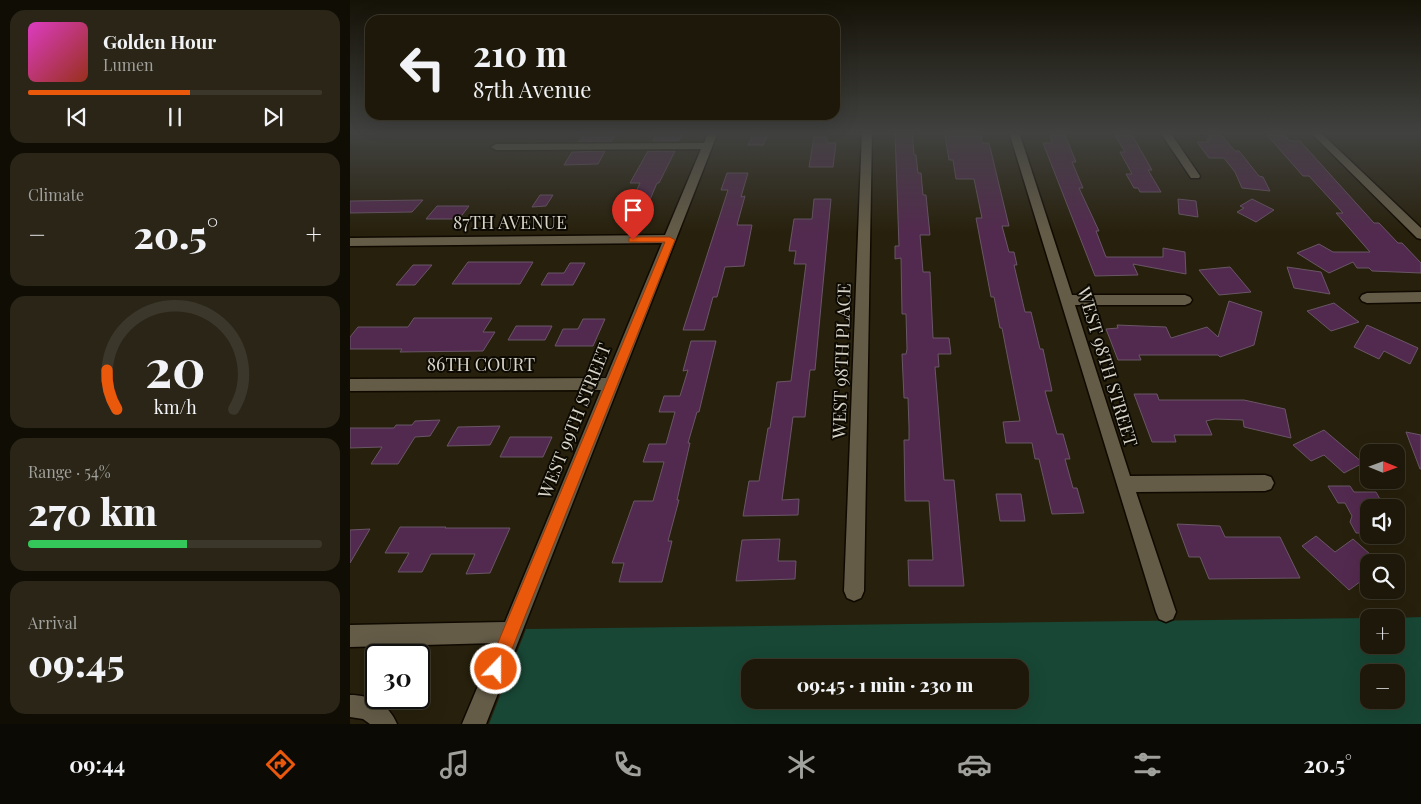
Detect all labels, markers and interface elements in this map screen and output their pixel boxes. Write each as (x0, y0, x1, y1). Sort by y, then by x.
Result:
text: Golden Hour (103, 28, 216, 54)
text: 210 m (473, 29, 567, 76)
icon: left (390, 35, 455, 100)
text: Lumen (103, 54, 154, 75)
text: 87th Avenue (473, 74, 591, 104)
icon: previous (63, 103, 91, 131)
icon: pause (161, 103, 189, 131)
icon: next (259, 103, 287, 131)
text: Climate (28, 184, 84, 205)
pin (612, 189, 654, 240)
icon: arrive (619, 196, 647, 224)
text: 20.5° (133, 208, 218, 259)
street label: 87TH AVENUE (453, 210, 567, 234)
text: − (28, 215, 46, 252)
text: + (306, 215, 322, 252)
street label: WEST 98TH PLACE (826, 283, 856, 440)
street label: WEST 98TH STREET (1072, 283, 1144, 449)
text: 20 (145, 332, 205, 401)
street label: WEST 99TH STREET (532, 339, 616, 503)
street label: 86TH COURT (427, 352, 535, 376)
text: km/h (154, 395, 197, 418)
north arrow (1360, 444, 1405, 489)
map controls (1360, 444, 1405, 709)
text: Range · 54% (28, 461, 111, 482)
text: 270 km (28, 485, 157, 536)
button: sound (1360, 499, 1405, 544)
button: search (1360, 554, 1405, 599)
button: + (1360, 609, 1405, 654)
text: Arrival (28, 612, 77, 633)
text: 09:45 (28, 636, 124, 687)
position arrow (469, 642, 521, 694)
speed limit sign: 30 (365, 644, 430, 709)
button: − (1360, 664, 1405, 709)
text: 09:45 · 1 min · 230 m (797, 671, 973, 697)
icon: directions (263, 747, 298, 782)
icon: music (437, 747, 472, 782)
icon: phone (610, 747, 645, 782)
icon: climate (784, 747, 819, 782)
icon: car (957, 747, 992, 782)
icon: filters (1130, 747, 1165, 782)
text: 09:44 (69, 749, 125, 779)
text: 20.5° (1304, 749, 1352, 779)

